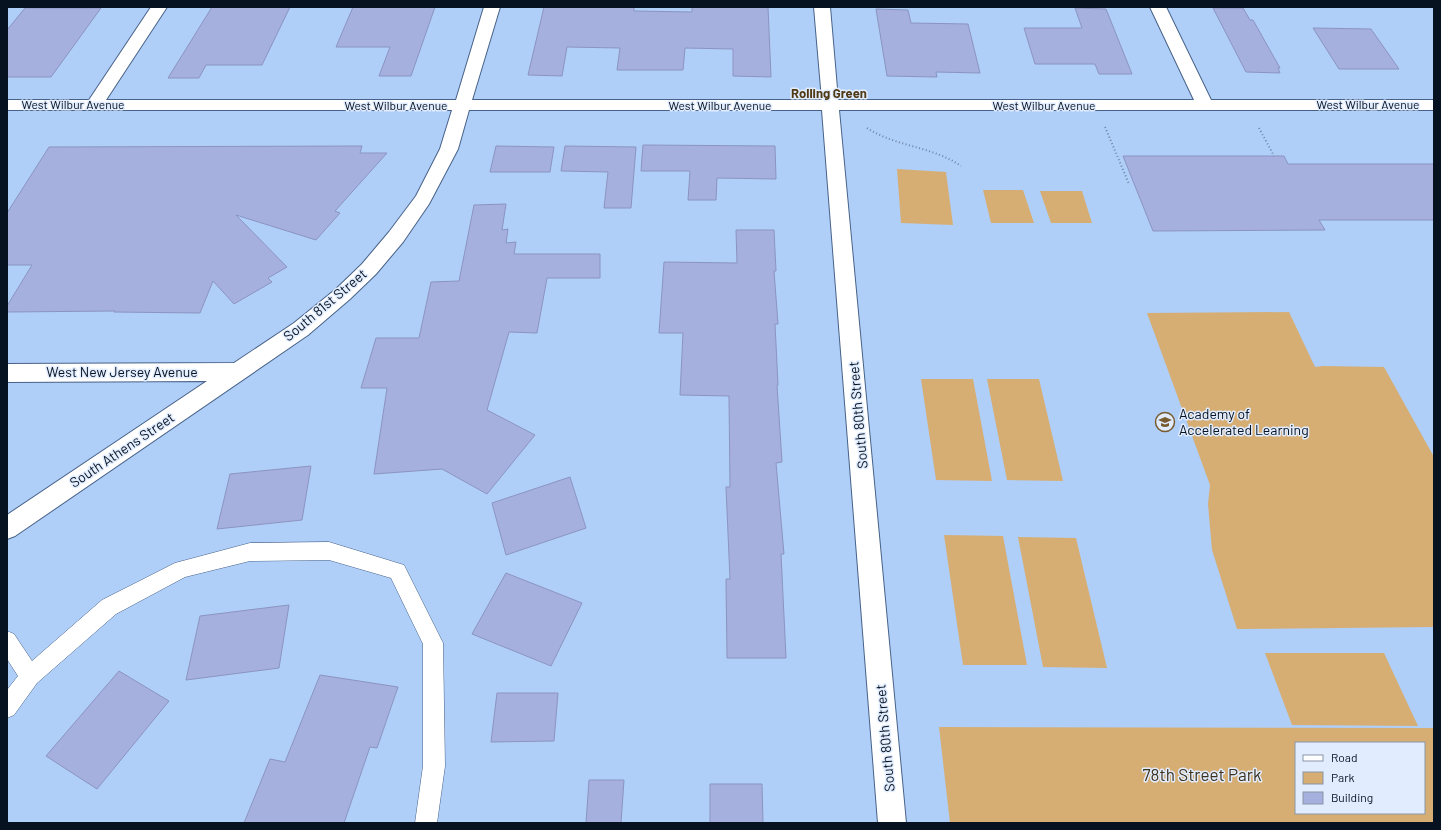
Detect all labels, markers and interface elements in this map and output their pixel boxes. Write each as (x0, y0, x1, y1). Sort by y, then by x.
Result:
district label: Rolling Green (791, 85, 867, 101)
street label: West Wilbur Avenue (21, 97, 125, 111)
street label: West Wilbur Avenue (1316, 97, 1420, 111)
street label: West Wilbur Avenue (344, 98, 448, 112)
street label: West Wilbur Avenue (668, 98, 772, 112)
street label: West Wilbur Avenue (992, 98, 1096, 112)
street label: South 81st Street (280, 265, 370, 344)
street label: South 80th Street (844, 361, 871, 469)
street label: West New Jersey Avenue (46, 363, 198, 380)
place label: Academy of Accelerated Learning (1179, 405, 1309, 438)
street label: South Athens Street (66, 408, 177, 491)
school or university icon: Academy of Accelerated Learning (1154, 411, 1176, 433)
street label: South 80th Street (871, 684, 898, 792)
legend (1295, 742, 1425, 814)
text: Road (1331, 750, 1358, 764)
park label: 78th Street Park (1143, 764, 1261, 784)
text: Park (1331, 770, 1355, 784)
text: Building (1331, 790, 1373, 804)

